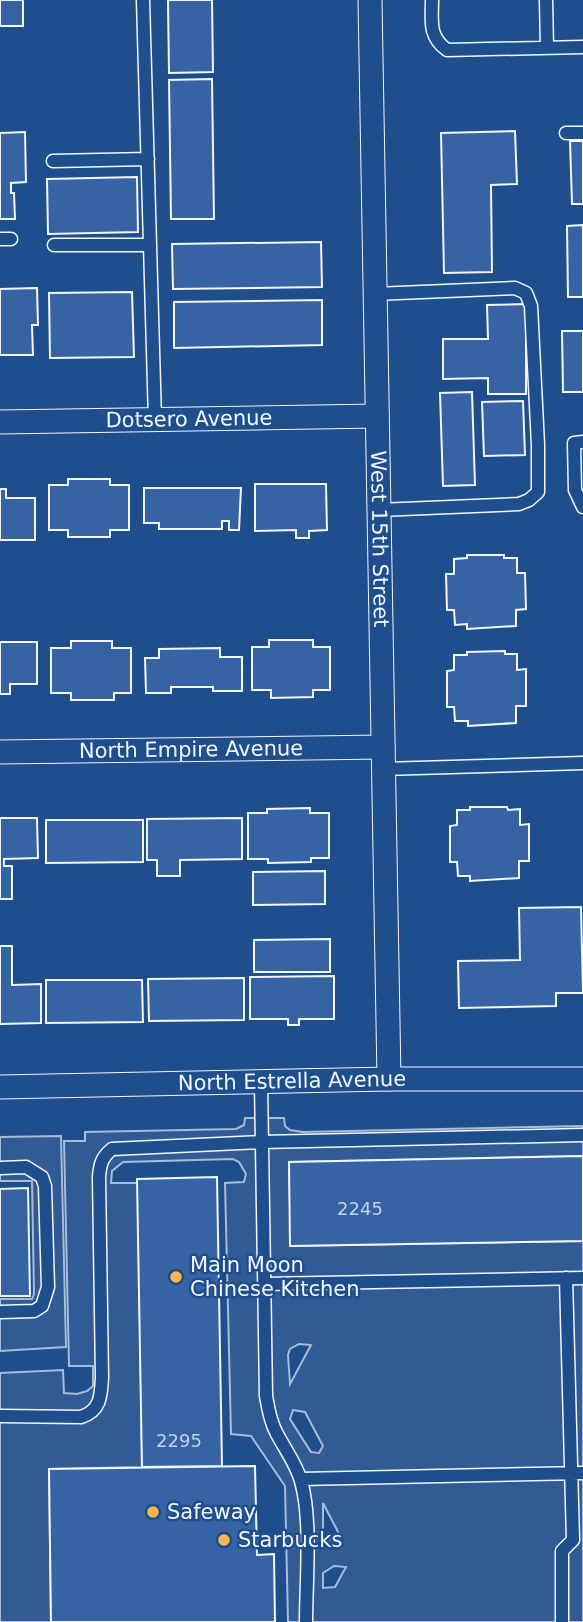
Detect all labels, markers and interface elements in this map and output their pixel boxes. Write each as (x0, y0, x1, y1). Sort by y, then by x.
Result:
street label: Dotsero Avenue (105, 406, 273, 432)
street label: West 15th Street (366, 450, 393, 628)
street label: North Empire Avenue (79, 736, 303, 763)
street label: North Estrella Avenue (178, 1067, 406, 1095)
house number: 2245 (337, 1198, 383, 1219)
place label: Main Moon Chinese Kitchen (190, 1253, 360, 1301)
marker: Main Moon Chinese Kitchen (168, 1269, 184, 1285)
house number: 2295 (156, 1430, 202, 1451)
place label: Safeway (167, 1500, 256, 1524)
marker: Safeway (145, 1504, 161, 1520)
place label: Starbucks (238, 1528, 342, 1552)
marker: Starbucks (216, 1532, 232, 1548)

